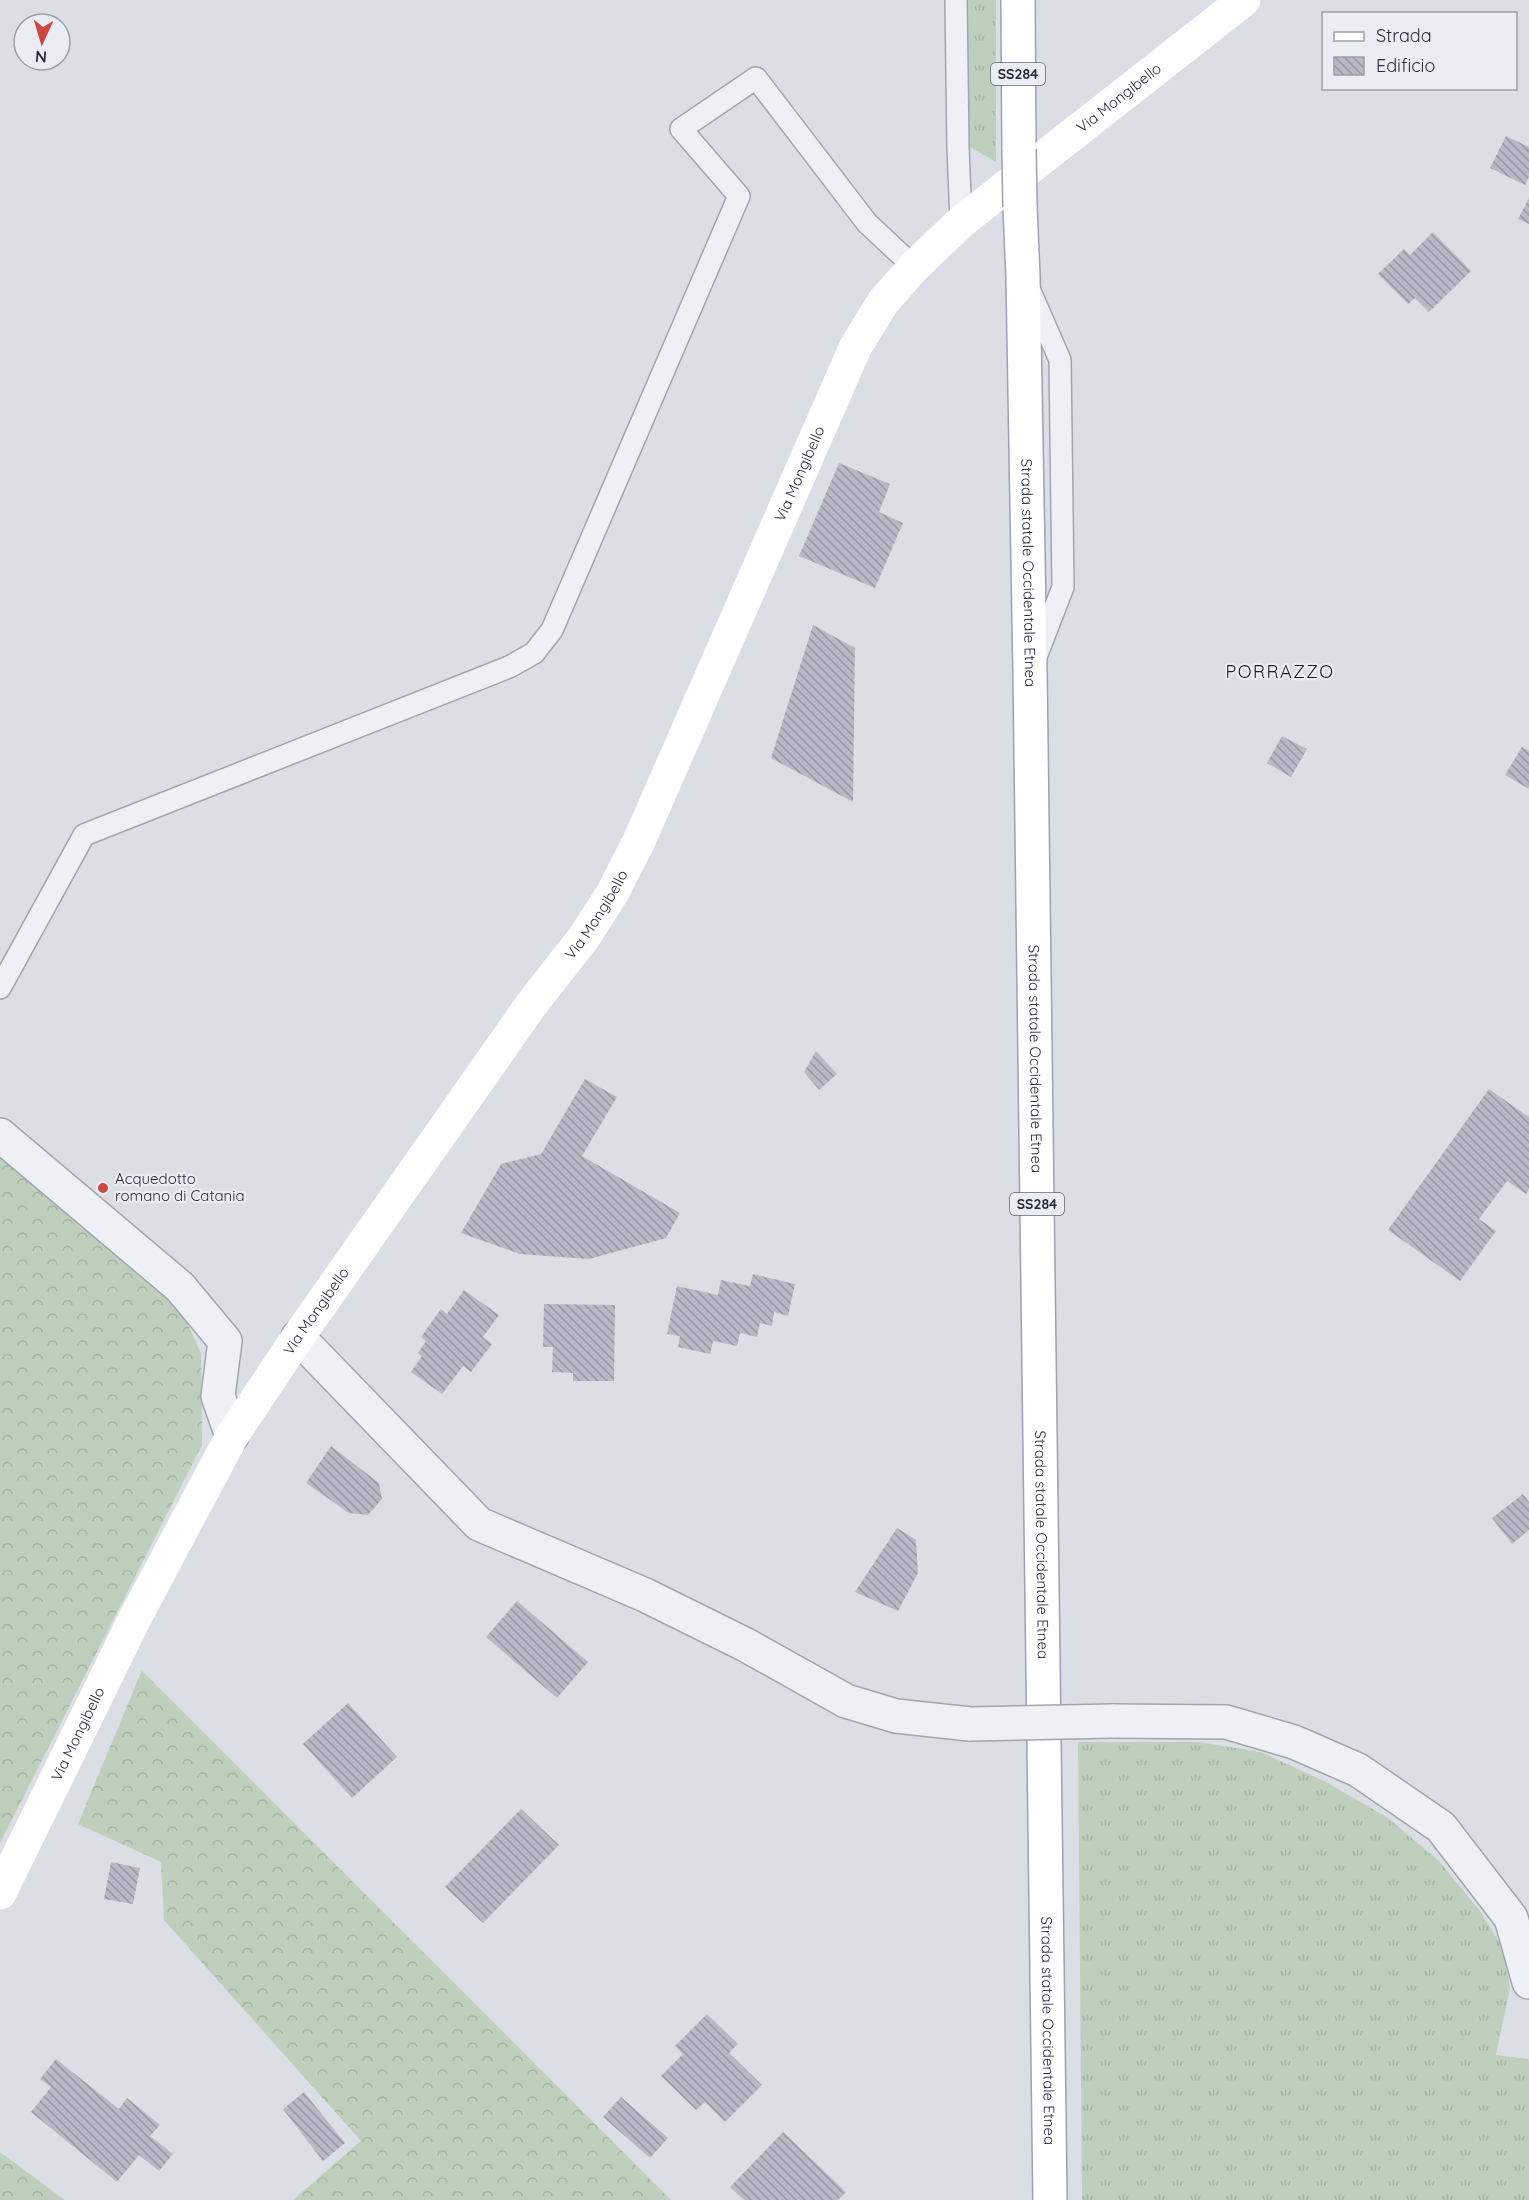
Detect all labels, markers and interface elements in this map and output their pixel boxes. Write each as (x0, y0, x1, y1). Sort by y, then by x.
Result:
north arrow (12, 12, 72, 72)
legend (1322, 12, 1517, 90)
text: Strada (1376, 24, 1432, 47)
text: N (34, 47, 48, 67)
text: Edificio (1376, 54, 1435, 77)
street label: Via Mongibello (1073, 58, 1165, 137)
road number: SS284 (991, 63, 1045, 85)
street label: Via Mongibello (770, 423, 829, 524)
street label: Strada statale Occidentale Etnea (1017, 458, 1040, 687)
district label: PORRAZZO (1225, 660, 1335, 683)
street label: Via Mongibello (560, 867, 632, 963)
street label: Strada statale Occidentale Etnea (1025, 944, 1047, 1173)
place label: Acquedotto romano di Catania (115, 1169, 245, 1205)
marker: Acquedotto romano di Catania (96, 1181, 110, 1195)
road number: SS284 (1010, 1193, 1064, 1215)
street label: Via Mongibello (279, 1264, 353, 1359)
street label: Strada statale Occidentale Etnea (1031, 1430, 1053, 1659)
street label: Via Mongibello (46, 1684, 109, 1784)
street label: Strada statale Occidentale Etnea (1037, 1916, 1059, 2145)

